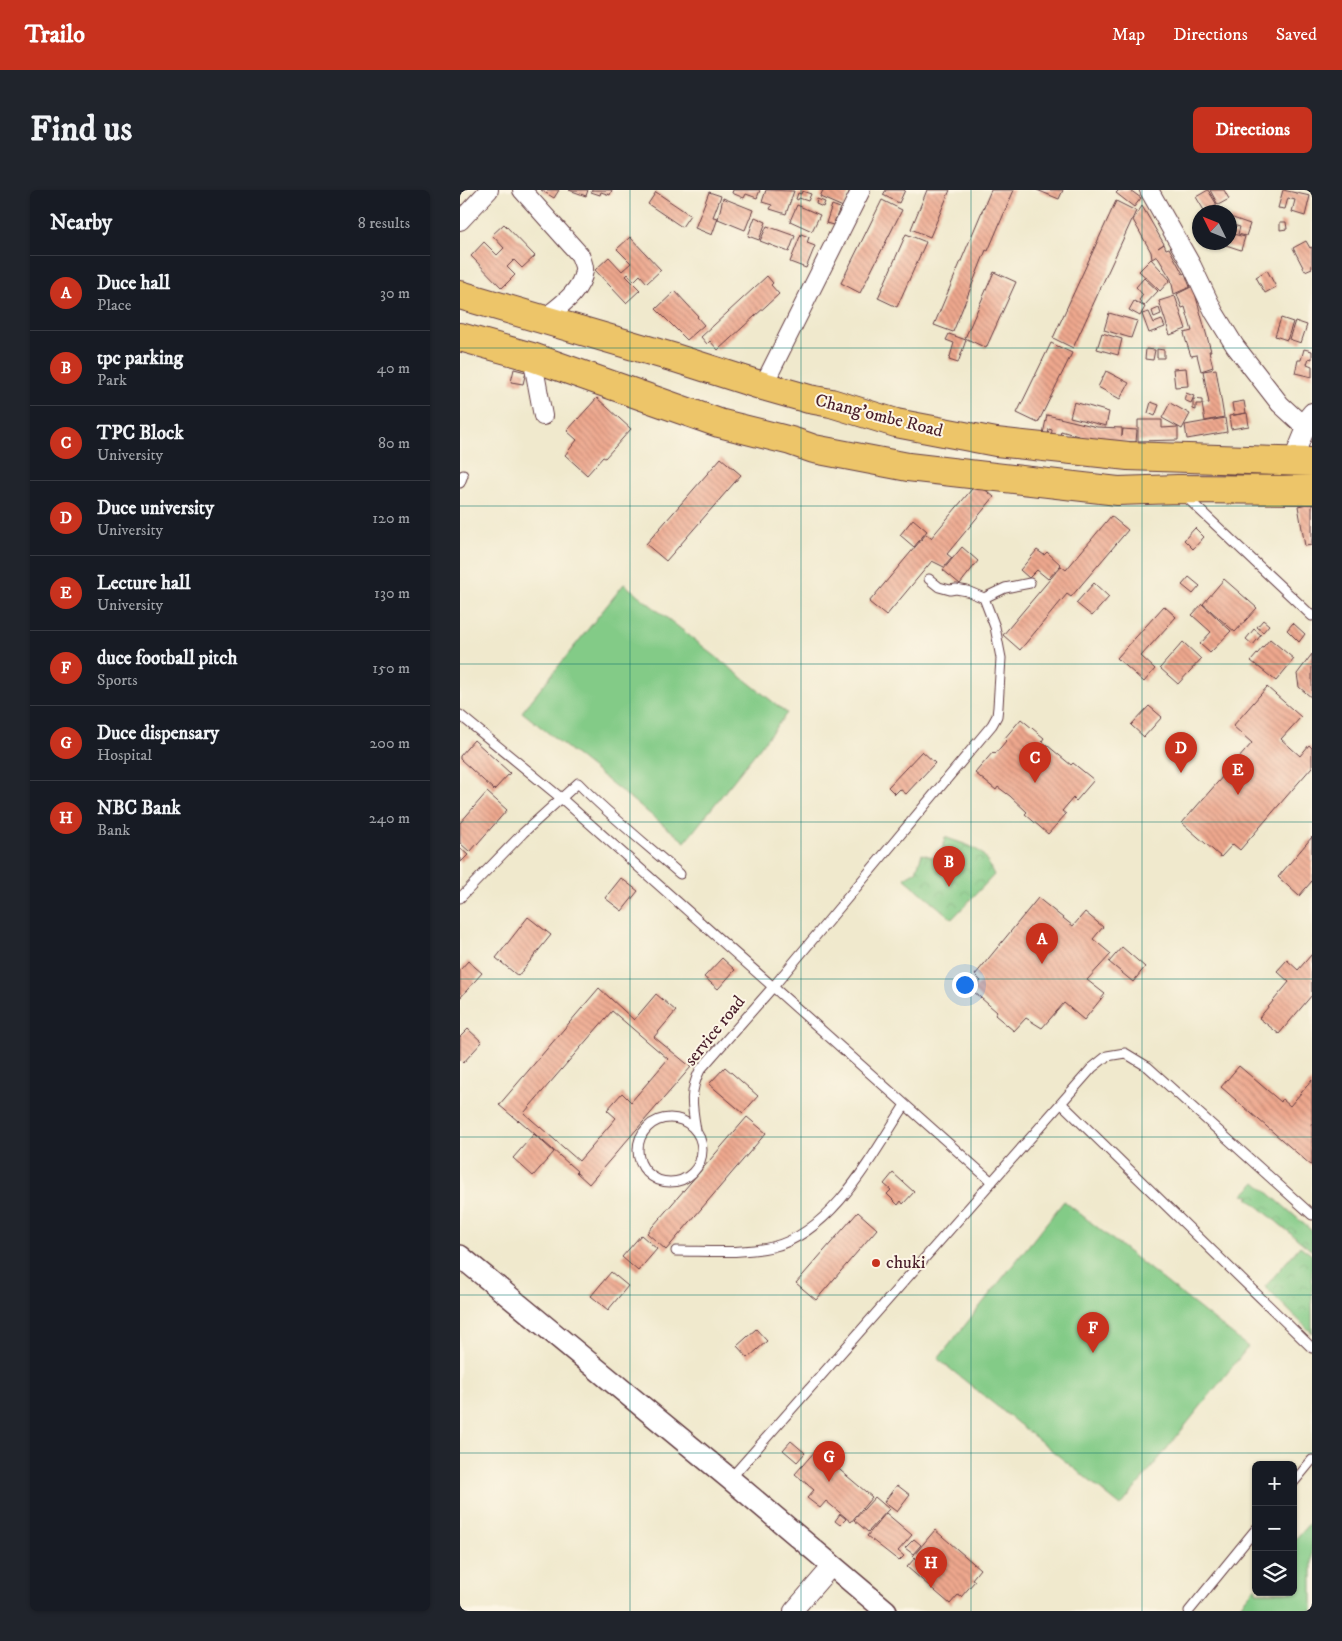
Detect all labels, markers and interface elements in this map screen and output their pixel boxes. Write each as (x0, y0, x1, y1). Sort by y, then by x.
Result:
text: Trailo (25, 20, 85, 50)
text: Map (1112, 24, 1145, 46)
text: Directions (1173, 24, 1248, 46)
text: Saved (1276, 24, 1317, 46)
button: Directions (1193, 107, 1312, 153)
text: Find us (30, 108, 132, 152)
north arrow (1192, 205, 1237, 250)
text: Nearby (50, 210, 112, 236)
text: 8 results (358, 213, 410, 233)
text: Duce hall (97, 272, 170, 295)
text: A (61, 283, 71, 303)
text: 30 m (380, 283, 410, 303)
text: Place (97, 295, 131, 315)
text: tpc parking (97, 347, 183, 370)
text: B (61, 358, 71, 378)
text: 40 m (377, 358, 410, 378)
text: Park (97, 370, 127, 390)
street label: Chang'ombe Road (813, 389, 945, 443)
text: TPC Block (97, 422, 184, 445)
text: C (61, 433, 71, 453)
text: 80 m (378, 433, 410, 453)
text: University (97, 445, 163, 465)
text: Duce university (97, 497, 214, 520)
text: D (60, 508, 72, 528)
text: 120 m (372, 508, 410, 528)
text: University (97, 520, 163, 540)
text: Lecture hall (97, 572, 190, 595)
text: E (60, 583, 72, 603)
text: 130 m (374, 583, 410, 603)
text: University (97, 595, 163, 615)
text: duce football pitch (97, 647, 237, 670)
text: F (61, 658, 71, 678)
text: 150 m (372, 658, 410, 678)
text: Sports (97, 670, 138, 690)
text: Duce dispensary (97, 722, 219, 745)
pin: D (1165, 732, 1197, 773)
text: G (60, 733, 72, 753)
text: 200 m (369, 733, 410, 753)
pin: C (1019, 742, 1051, 783)
text: Hospital (97, 745, 152, 765)
pin: E (1222, 754, 1254, 795)
text: NBC Bank (97, 797, 181, 820)
text: H (59, 808, 73, 828)
text: 240 m (369, 808, 410, 828)
text: Bank (97, 820, 130, 840)
pin: B (933, 846, 965, 887)
pin: A (1026, 923, 1058, 964)
your location (952, 972, 978, 998)
street label: service road (680, 991, 750, 1071)
place label: chuki (886, 1252, 925, 1274)
marker: chuki (870, 1257, 882, 1269)
pin: F (1077, 1312, 1109, 1353)
pin: G (813, 1441, 845, 1482)
map controls (1252, 1461, 1297, 1596)
button: + (1252, 1461, 1297, 1506)
button: − (1252, 1506, 1297, 1551)
pin: H (915, 1547, 947, 1588)
button: layers (1252, 1551, 1297, 1596)

